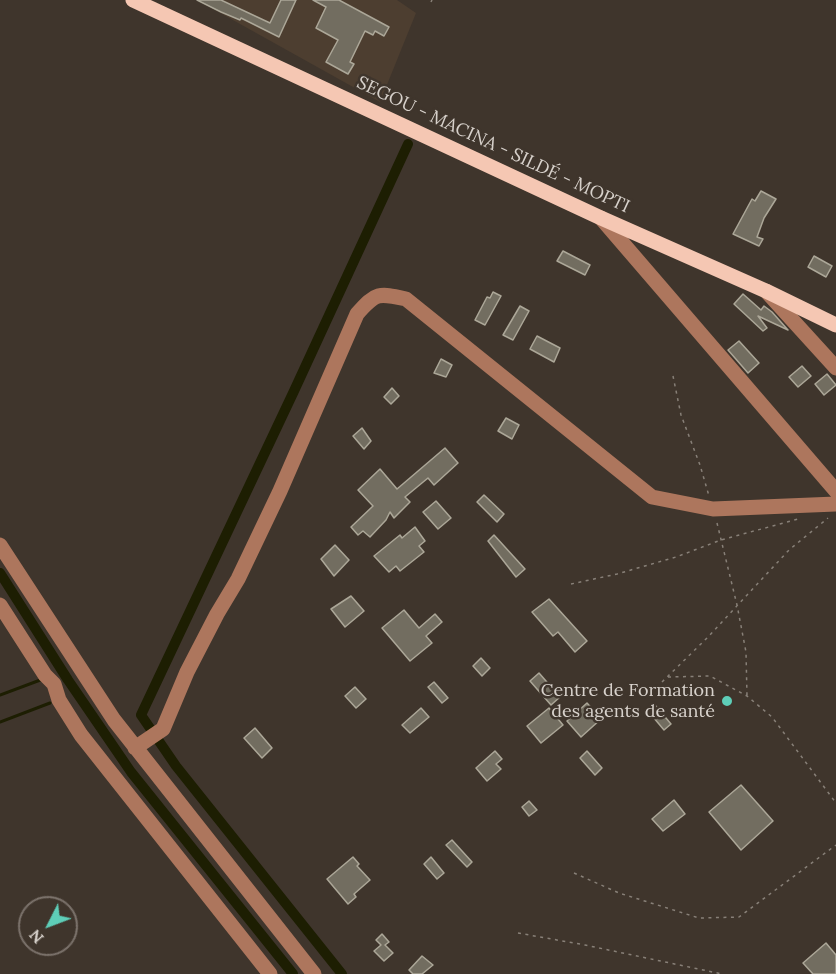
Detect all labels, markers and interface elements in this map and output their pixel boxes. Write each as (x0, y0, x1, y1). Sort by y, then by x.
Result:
street label: SEGOU - MACINA - SILDÉ - MOPTI (353, 72, 633, 218)
place label: Centre de Formation des agents de santé (541, 680, 715, 722)
marker: Centre de Formation des agents de santé (720, 694, 734, 708)
north arrow (18, 896, 78, 956)
text: N (25, 925, 48, 948)

